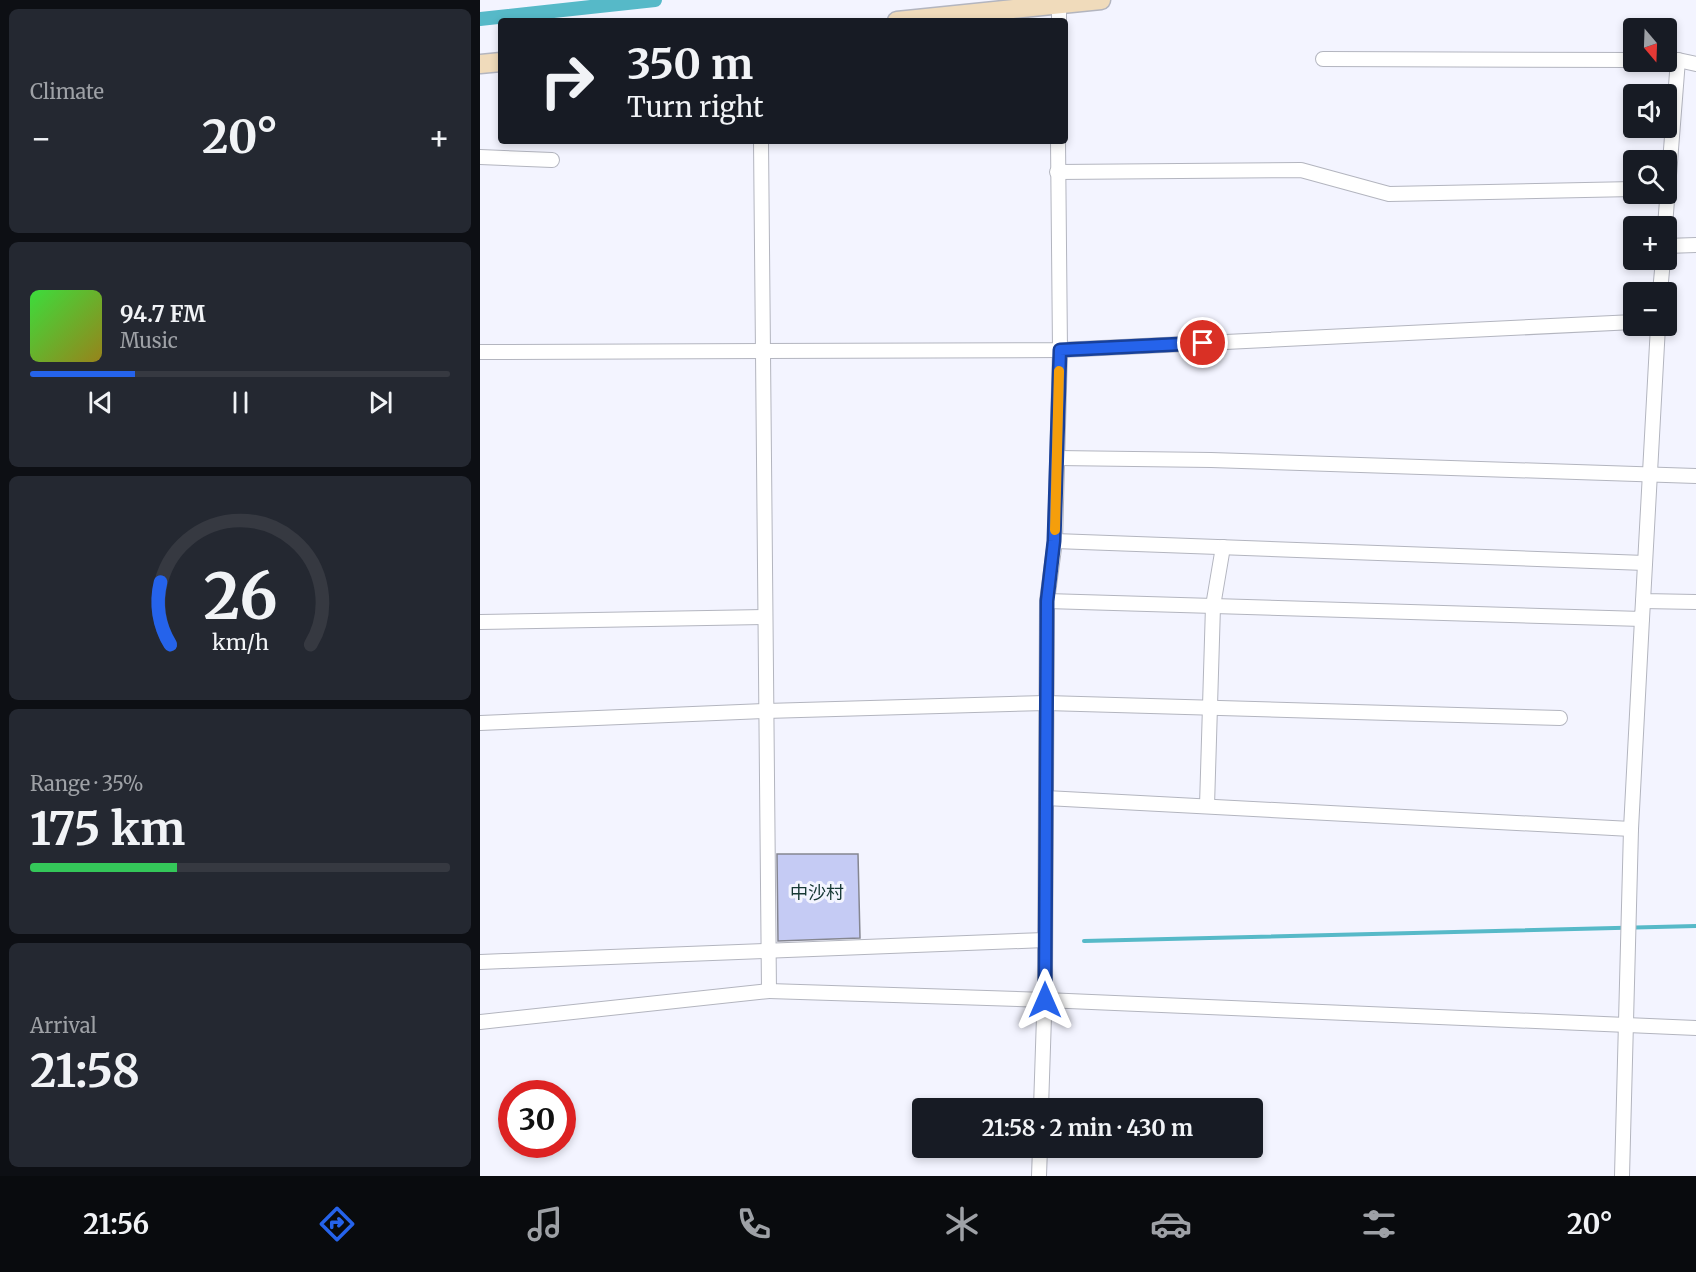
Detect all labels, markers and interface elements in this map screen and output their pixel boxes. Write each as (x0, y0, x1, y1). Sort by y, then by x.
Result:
north arrow (1623, 18, 1677, 72)
map controls (1623, 18, 1677, 336)
text: 350 m (627, 38, 753, 90)
icon: right (528, 42, 606, 120)
text: Climate (30, 79, 104, 104)
button: sound (1623, 84, 1677, 138)
text: Turn right (627, 90, 764, 124)
text: 20° (202, 109, 278, 165)
text: − (30, 118, 52, 159)
text: + (428, 118, 450, 159)
button: search (1623, 150, 1677, 204)
button: + (1623, 216, 1677, 270)
button: − (1623, 282, 1677, 336)
text: 94.7 FM (120, 300, 206, 328)
pin (1177, 317, 1228, 368)
icon: arrive (1186, 326, 1219, 359)
text: Music (120, 328, 178, 353)
icon: previous (84, 386, 117, 419)
icon: pause (224, 386, 257, 419)
icon: next (364, 386, 397, 419)
text: 26 (203, 558, 277, 636)
text: km/h (212, 629, 268, 656)
text: Range · 35% (30, 771, 144, 796)
text: 175 km (30, 801, 185, 857)
district label: 中沙村 (790, 881, 844, 904)
position arrow (1013, 968, 1077, 1032)
text: Arrival (30, 1013, 97, 1038)
text: 21:58 (30, 1043, 140, 1099)
speed limit sign: 30 (498, 1080, 576, 1158)
text: 21:58 · 2 min · 430 m (982, 1114, 1193, 1142)
icon: directions (316, 1203, 358, 1245)
icon: music (524, 1203, 566, 1245)
icon: phone (733, 1203, 775, 1245)
icon: climate (941, 1203, 983, 1245)
icon: car (1150, 1203, 1192, 1245)
icon: filters (1358, 1203, 1400, 1245)
text: 21:56 (83, 1207, 149, 1241)
text: 20° (1567, 1207, 1613, 1241)

